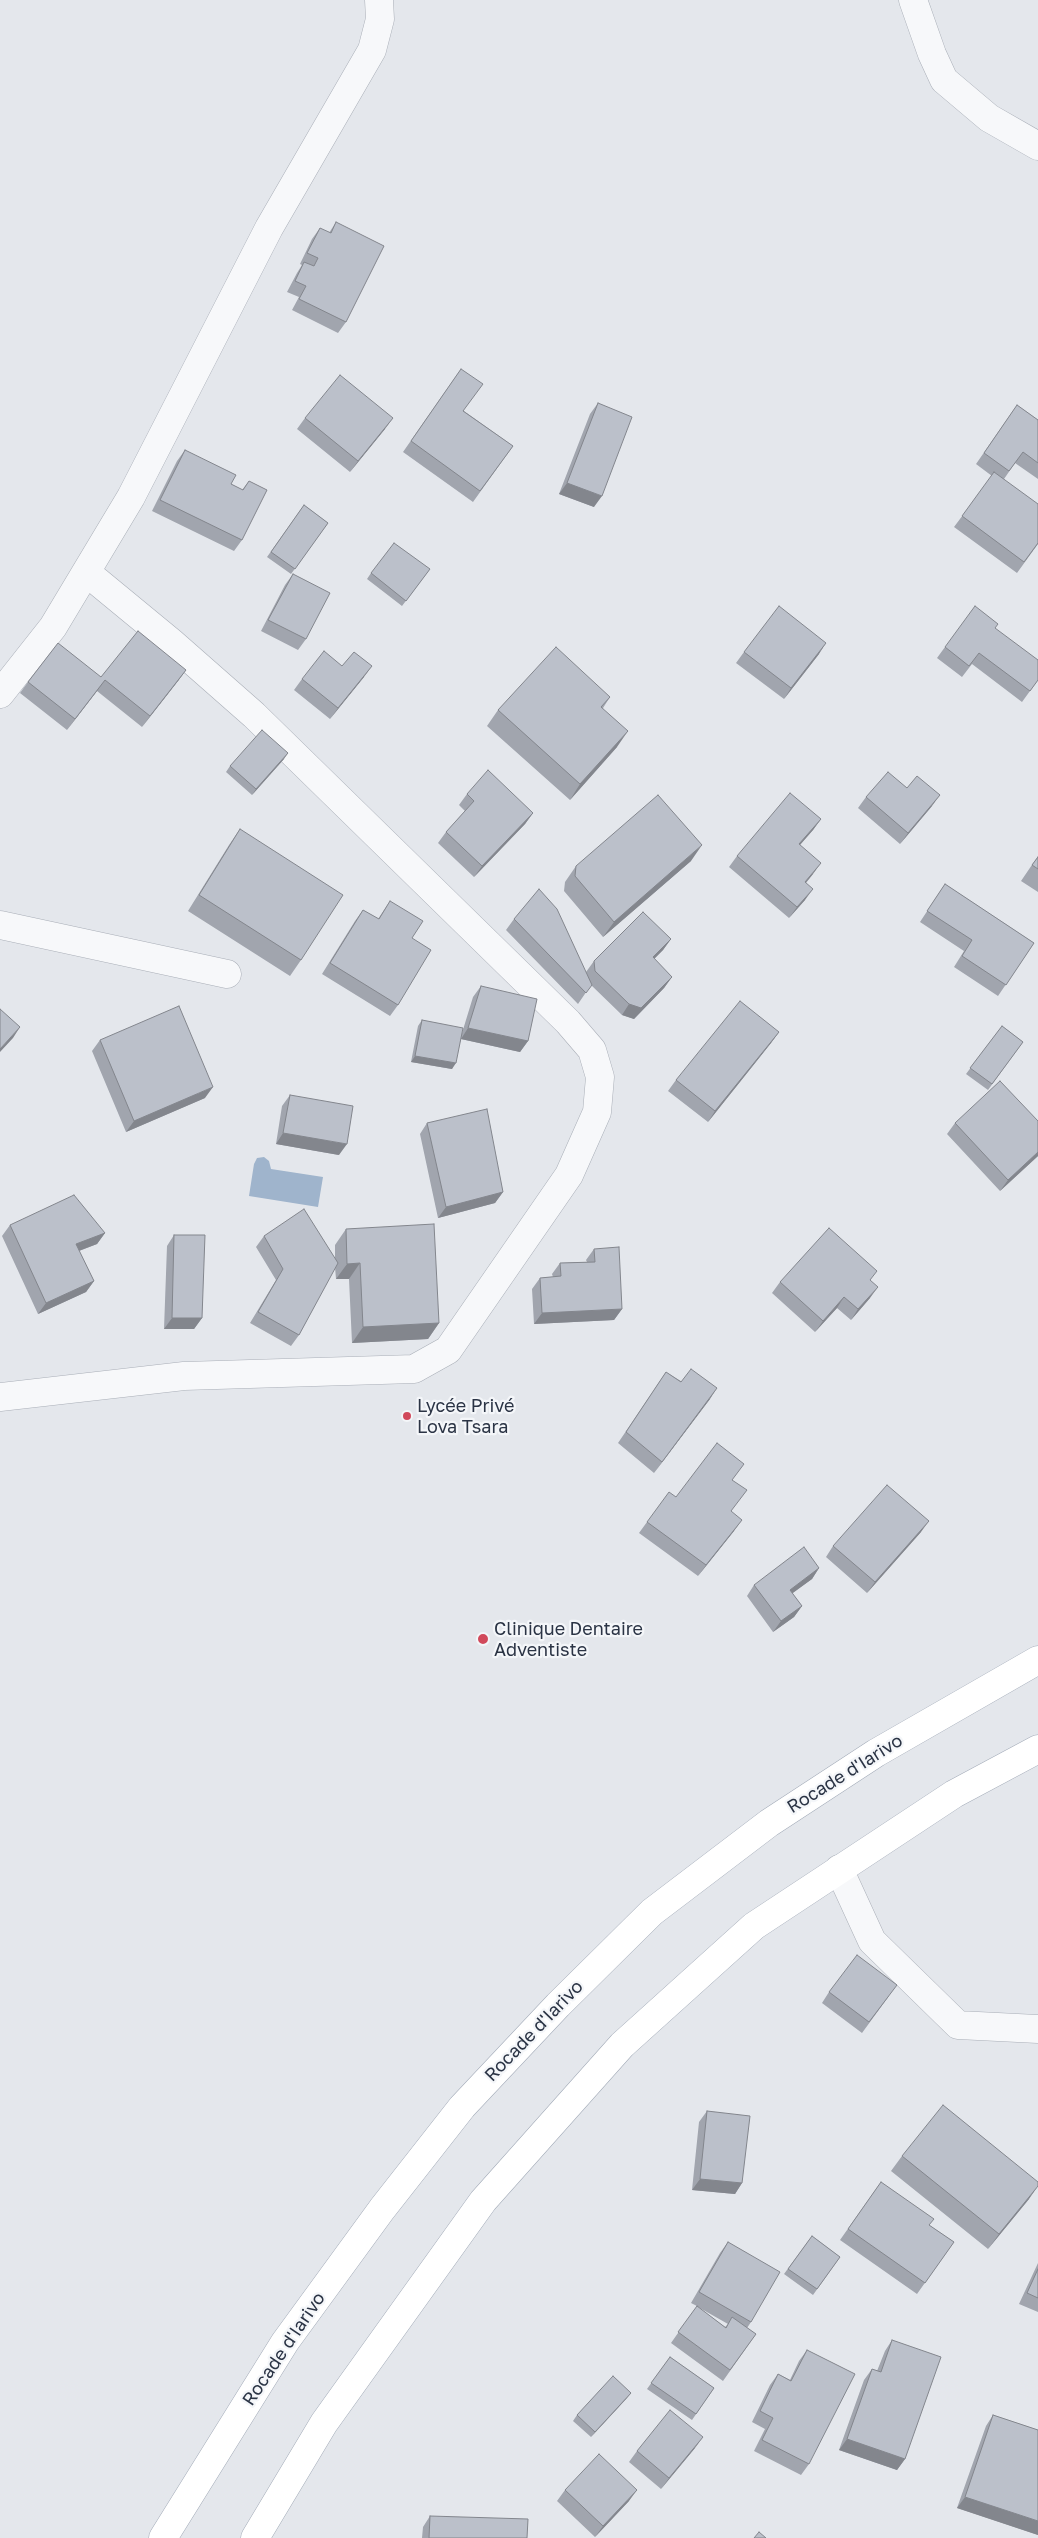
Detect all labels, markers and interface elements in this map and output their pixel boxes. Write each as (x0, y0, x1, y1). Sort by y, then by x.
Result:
place label: Lycée Privé Lova Tsara (417, 1395, 515, 1438)
marker: Lycée Privé Lova Tsara (401, 1410, 413, 1422)
place label: Clinique Dentaire Adventiste (494, 1618, 643, 1660)
marker: Clinique Dentaire Adventiste (476, 1632, 490, 1646)
street label: Rocade d'Iarivo (783, 1730, 907, 1818)
street label: Rocade d'Iarivo (480, 1976, 588, 2086)
street label: Rocade d'Iarivo (238, 2288, 330, 2410)

